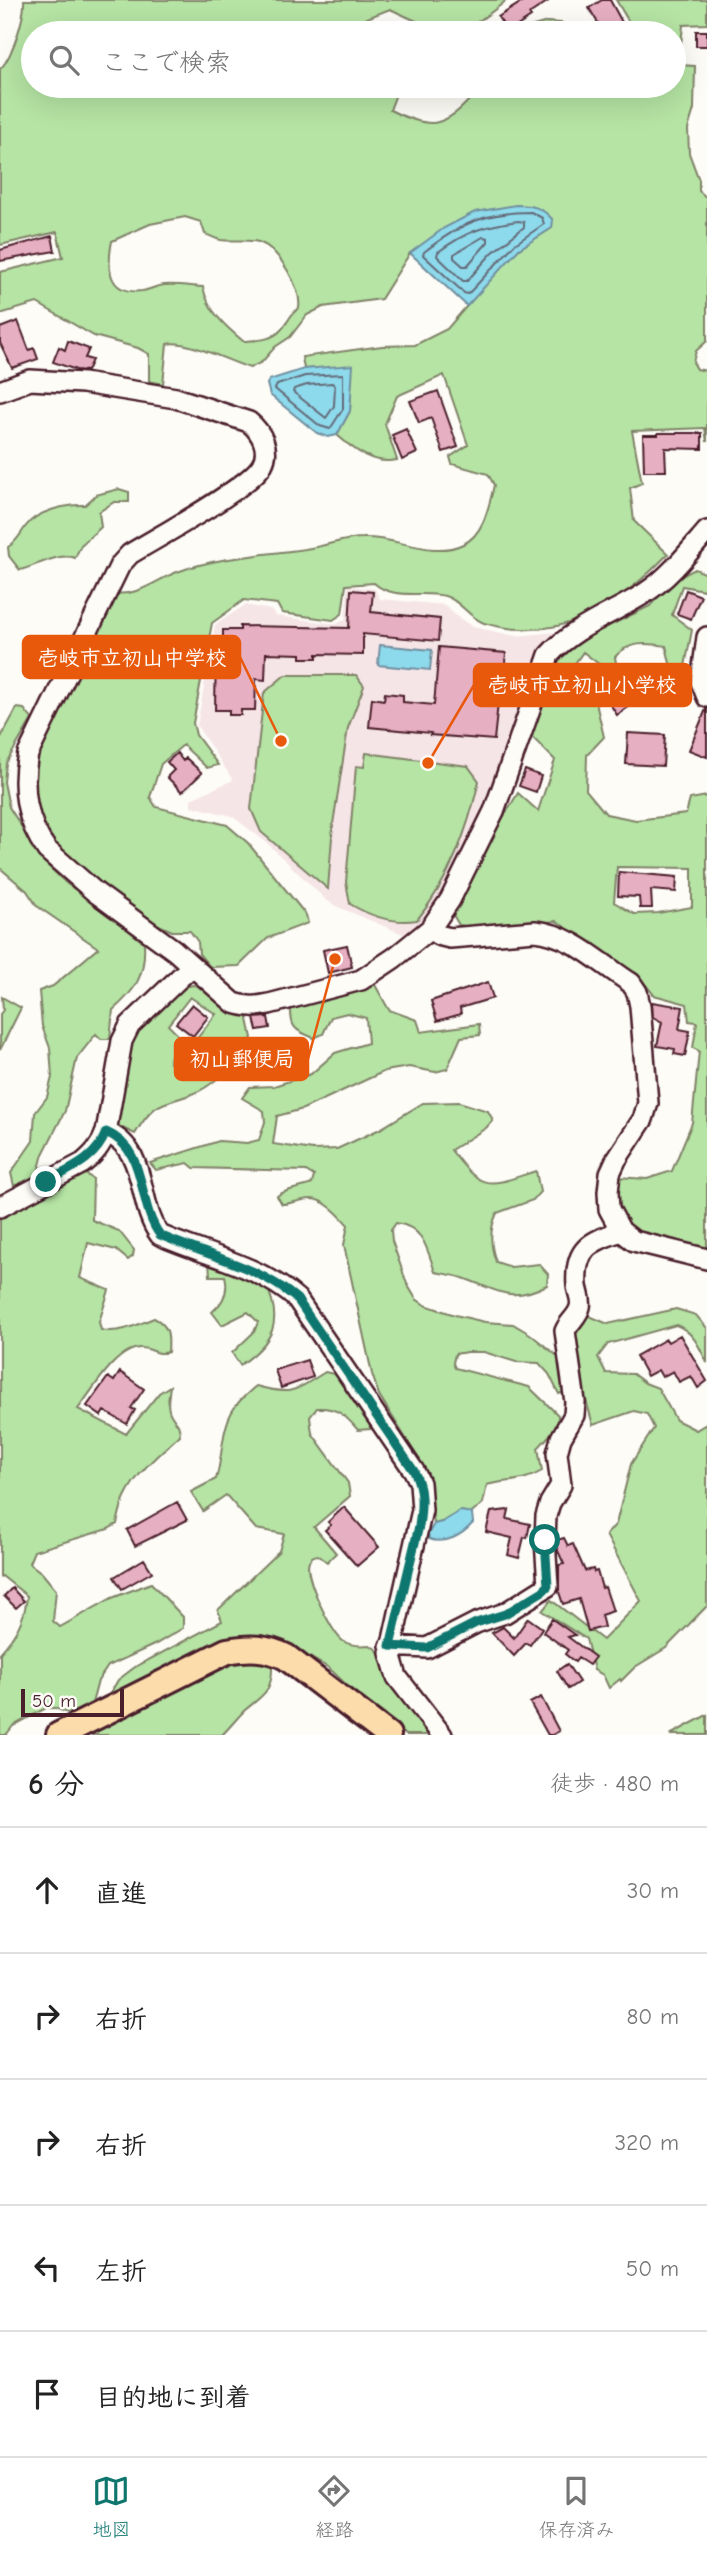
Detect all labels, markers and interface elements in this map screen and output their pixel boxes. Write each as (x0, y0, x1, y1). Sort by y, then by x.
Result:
search box (21, 21, 686, 98)
icon: search (45, 41, 83, 79)
text: ここで検索 (101, 48, 231, 78)
callout: 壱岐市立初山中学校 (23, 636, 240, 678)
text: 壱岐市立初山中学校 (38, 646, 227, 670)
callout: 壱岐市立初山小学校 (474, 664, 691, 706)
text: 壱岐市立初山小学校 (488, 673, 677, 697)
callout: 初山郵便局 (175, 1038, 308, 1080)
text: 初山郵便局 (190, 1047, 295, 1071)
route end (30, 1166, 61, 1197)
route start (529, 1524, 560, 1555)
scale bar (21, 1686, 124, 1718)
text: 50 m (32, 1690, 76, 1712)
text: 6 分 (28, 1767, 84, 1802)
text: 徒歩 · 480 m (550, 1770, 679, 1797)
icon: ahead (28, 1871, 66, 1909)
text: 30 m (627, 1877, 679, 1904)
text: 直進 (95, 1879, 147, 1909)
icon: right (28, 1997, 66, 2035)
text: 80 m (626, 2003, 679, 2030)
text: 右折 (95, 2005, 147, 2035)
icon: right (28, 2123, 66, 2161)
text: 320 m (615, 2129, 679, 2156)
text: 右折 (95, 2131, 147, 2161)
icon: left (28, 2249, 66, 2287)
text: 50 m (626, 2255, 679, 2282)
text: 左折 (95, 2257, 147, 2287)
icon: arrive (28, 2375, 66, 2413)
text: 目的地に到着 (95, 2383, 251, 2413)
tab: 地図 (92, 2472, 131, 2541)
tab: 経路 (315, 2472, 354, 2541)
tab: 保存済み (538, 2472, 615, 2541)

